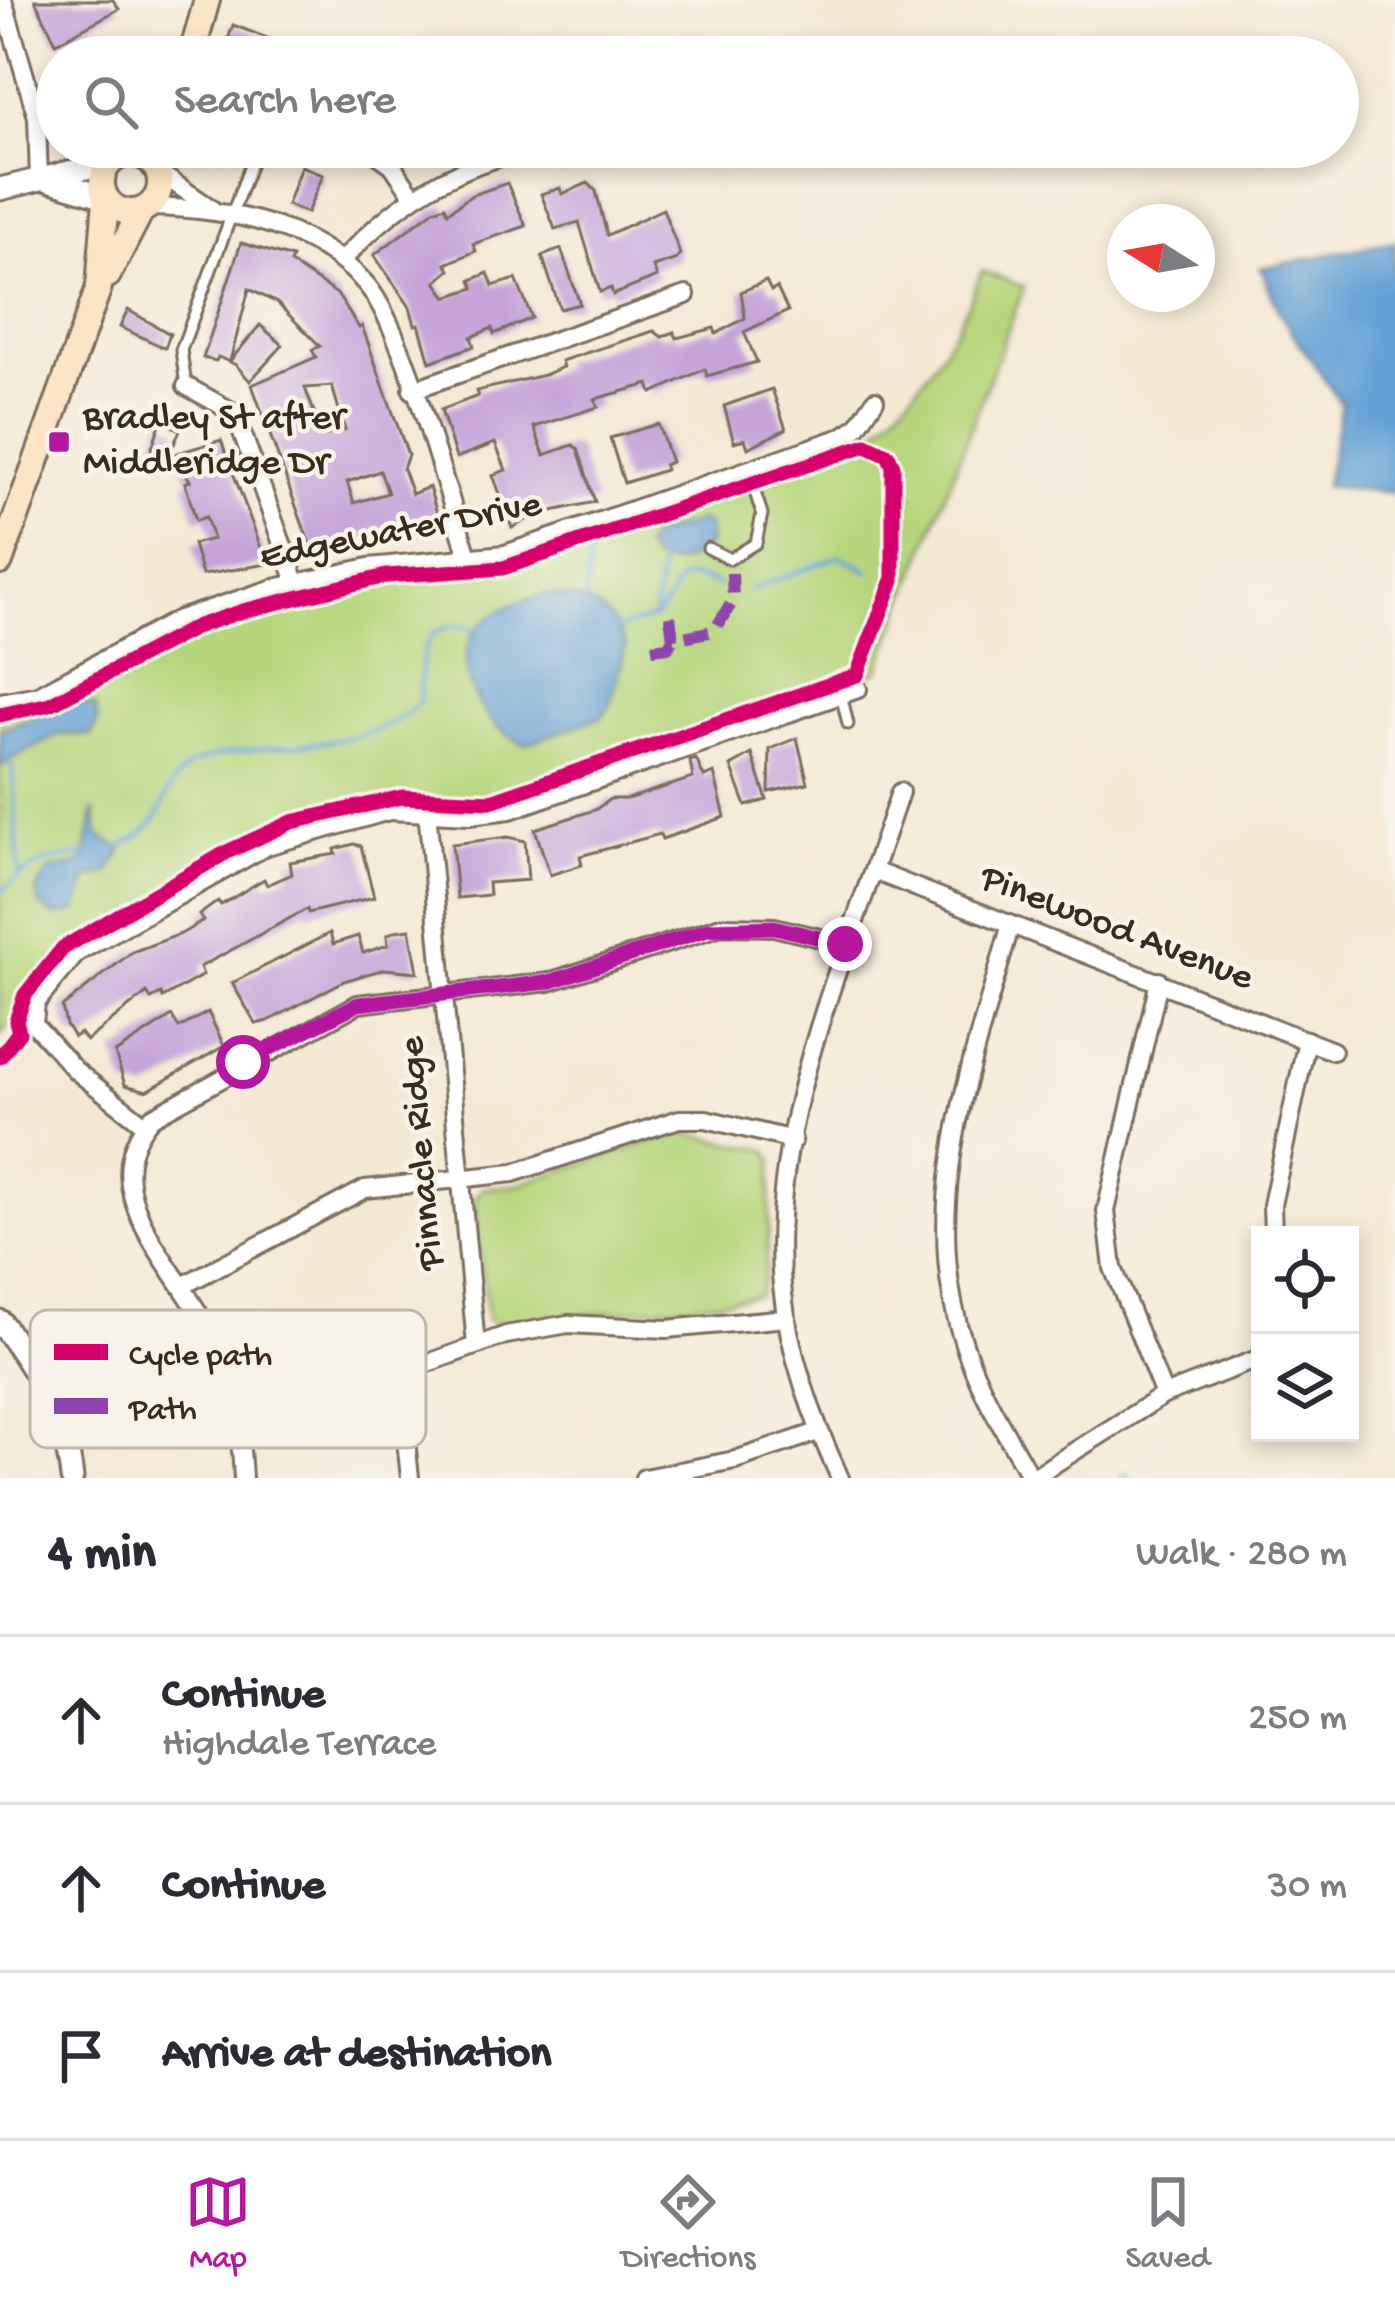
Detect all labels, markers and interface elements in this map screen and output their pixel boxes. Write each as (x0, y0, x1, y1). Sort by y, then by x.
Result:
search box (36, 36, 1359, 168)
icon: search (78, 69, 144, 135)
text: Search here (174, 76, 396, 129)
north arrow (1107, 204, 1215, 312)
place label: Bradley St after Middleridge Dr (82, 397, 348, 488)
marker: Bradley St after Middleridge Dr (46, 429, 72, 455)
street label: Edgewater Drive (257, 483, 546, 583)
street label: Pinewood Avenue (971, 856, 1260, 1004)
route end (818, 917, 872, 971)
street label: Pinnacle Ridge (391, 1034, 457, 1274)
route start (216, 1035, 270, 1089)
map controls (1251, 1226, 1359, 1442)
button: locate (1251, 1226, 1359, 1334)
legend (30, 1310, 426, 1448)
button: layers (1251, 1334, 1359, 1442)
text: Cycle path (129, 1339, 272, 1377)
text: Path (128, 1393, 197, 1431)
text: 4 min (48, 1526, 156, 1586)
text: Walk · 280 m (1136, 1533, 1347, 1579)
text: Continue (162, 1670, 325, 1723)
icon: ahead (48, 1687, 114, 1753)
text: 250 m (1248, 1697, 1347, 1743)
text: Highdale Terrace (162, 1723, 436, 1769)
icon: ahead (48, 1855, 114, 1921)
text: Continue (162, 1861, 325, 1914)
text: 30 m (1268, 1865, 1347, 1911)
icon: arrive (48, 2023, 114, 2089)
text: Arrive at destination (162, 2029, 551, 2082)
tab: Map (185, 2169, 251, 2279)
tab: Directions (621, 2169, 755, 2279)
tab: Saved (1125, 2169, 1210, 2279)

